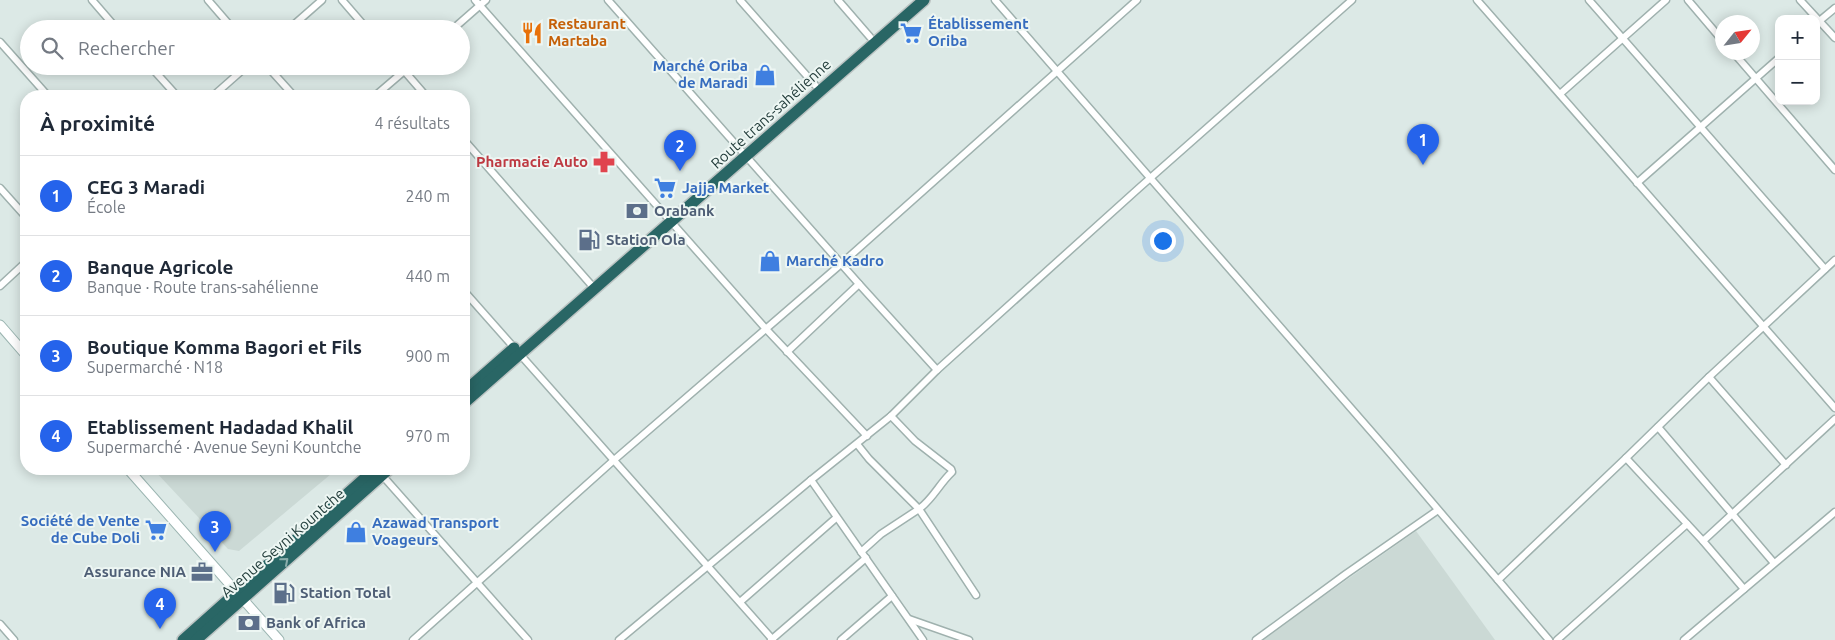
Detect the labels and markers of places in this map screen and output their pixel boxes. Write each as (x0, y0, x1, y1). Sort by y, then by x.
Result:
place label: Restaurant Martaba (548, 15, 626, 49)
place label: Établissement Oriba (928, 15, 1029, 49)
restaurant icon: Restaurant Martaba (519, 20, 545, 46)
supermarket icon: Établissement Oriba (898, 20, 924, 46)
place label: Marché Oriba de Maradi (653, 57, 748, 91)
shop icon: Marché Oriba de Maradi (752, 62, 778, 88)
pin: 1 (1407, 124, 1439, 165)
pin: 2 (664, 130, 696, 171)
pharmacy icon: Pharmacie Auto (591, 149, 617, 175)
place label: Pharmacie Auto (476, 153, 588, 170)
supermarket icon: Jajja Market (652, 175, 678, 201)
place label: Jajja Market (682, 179, 770, 196)
bank icon: Orabank (624, 198, 650, 224)
place label: Orabank (654, 202, 715, 219)
fuel station icon: Station Ola (576, 227, 602, 253)
place label: Station Ola (606, 231, 686, 248)
shop icon: Marché Kadro (757, 248, 783, 274)
place label: Marché Kadro (786, 252, 884, 269)
pin: 3 (199, 511, 231, 552)
place label: Société de Vente de Cube Doli (21, 512, 140, 546)
place label: Azawad Transport Voageurs (372, 514, 500, 548)
supermarket icon: Société de Vente de Cube Doli (143, 517, 169, 543)
shop icon: Azawad Transport Voageurs (343, 519, 369, 545)
office icon: Assurance NIA (189, 559, 215, 585)
place label: Assurance NIA (84, 563, 186, 580)
fuel station icon: Station Total (271, 580, 297, 606)
place label: Station Total (300, 584, 391, 601)
pin: 4 (144, 588, 176, 629)
bank icon: Bank of Africa (236, 610, 262, 636)
place label: Bank of Africa (266, 614, 366, 631)

